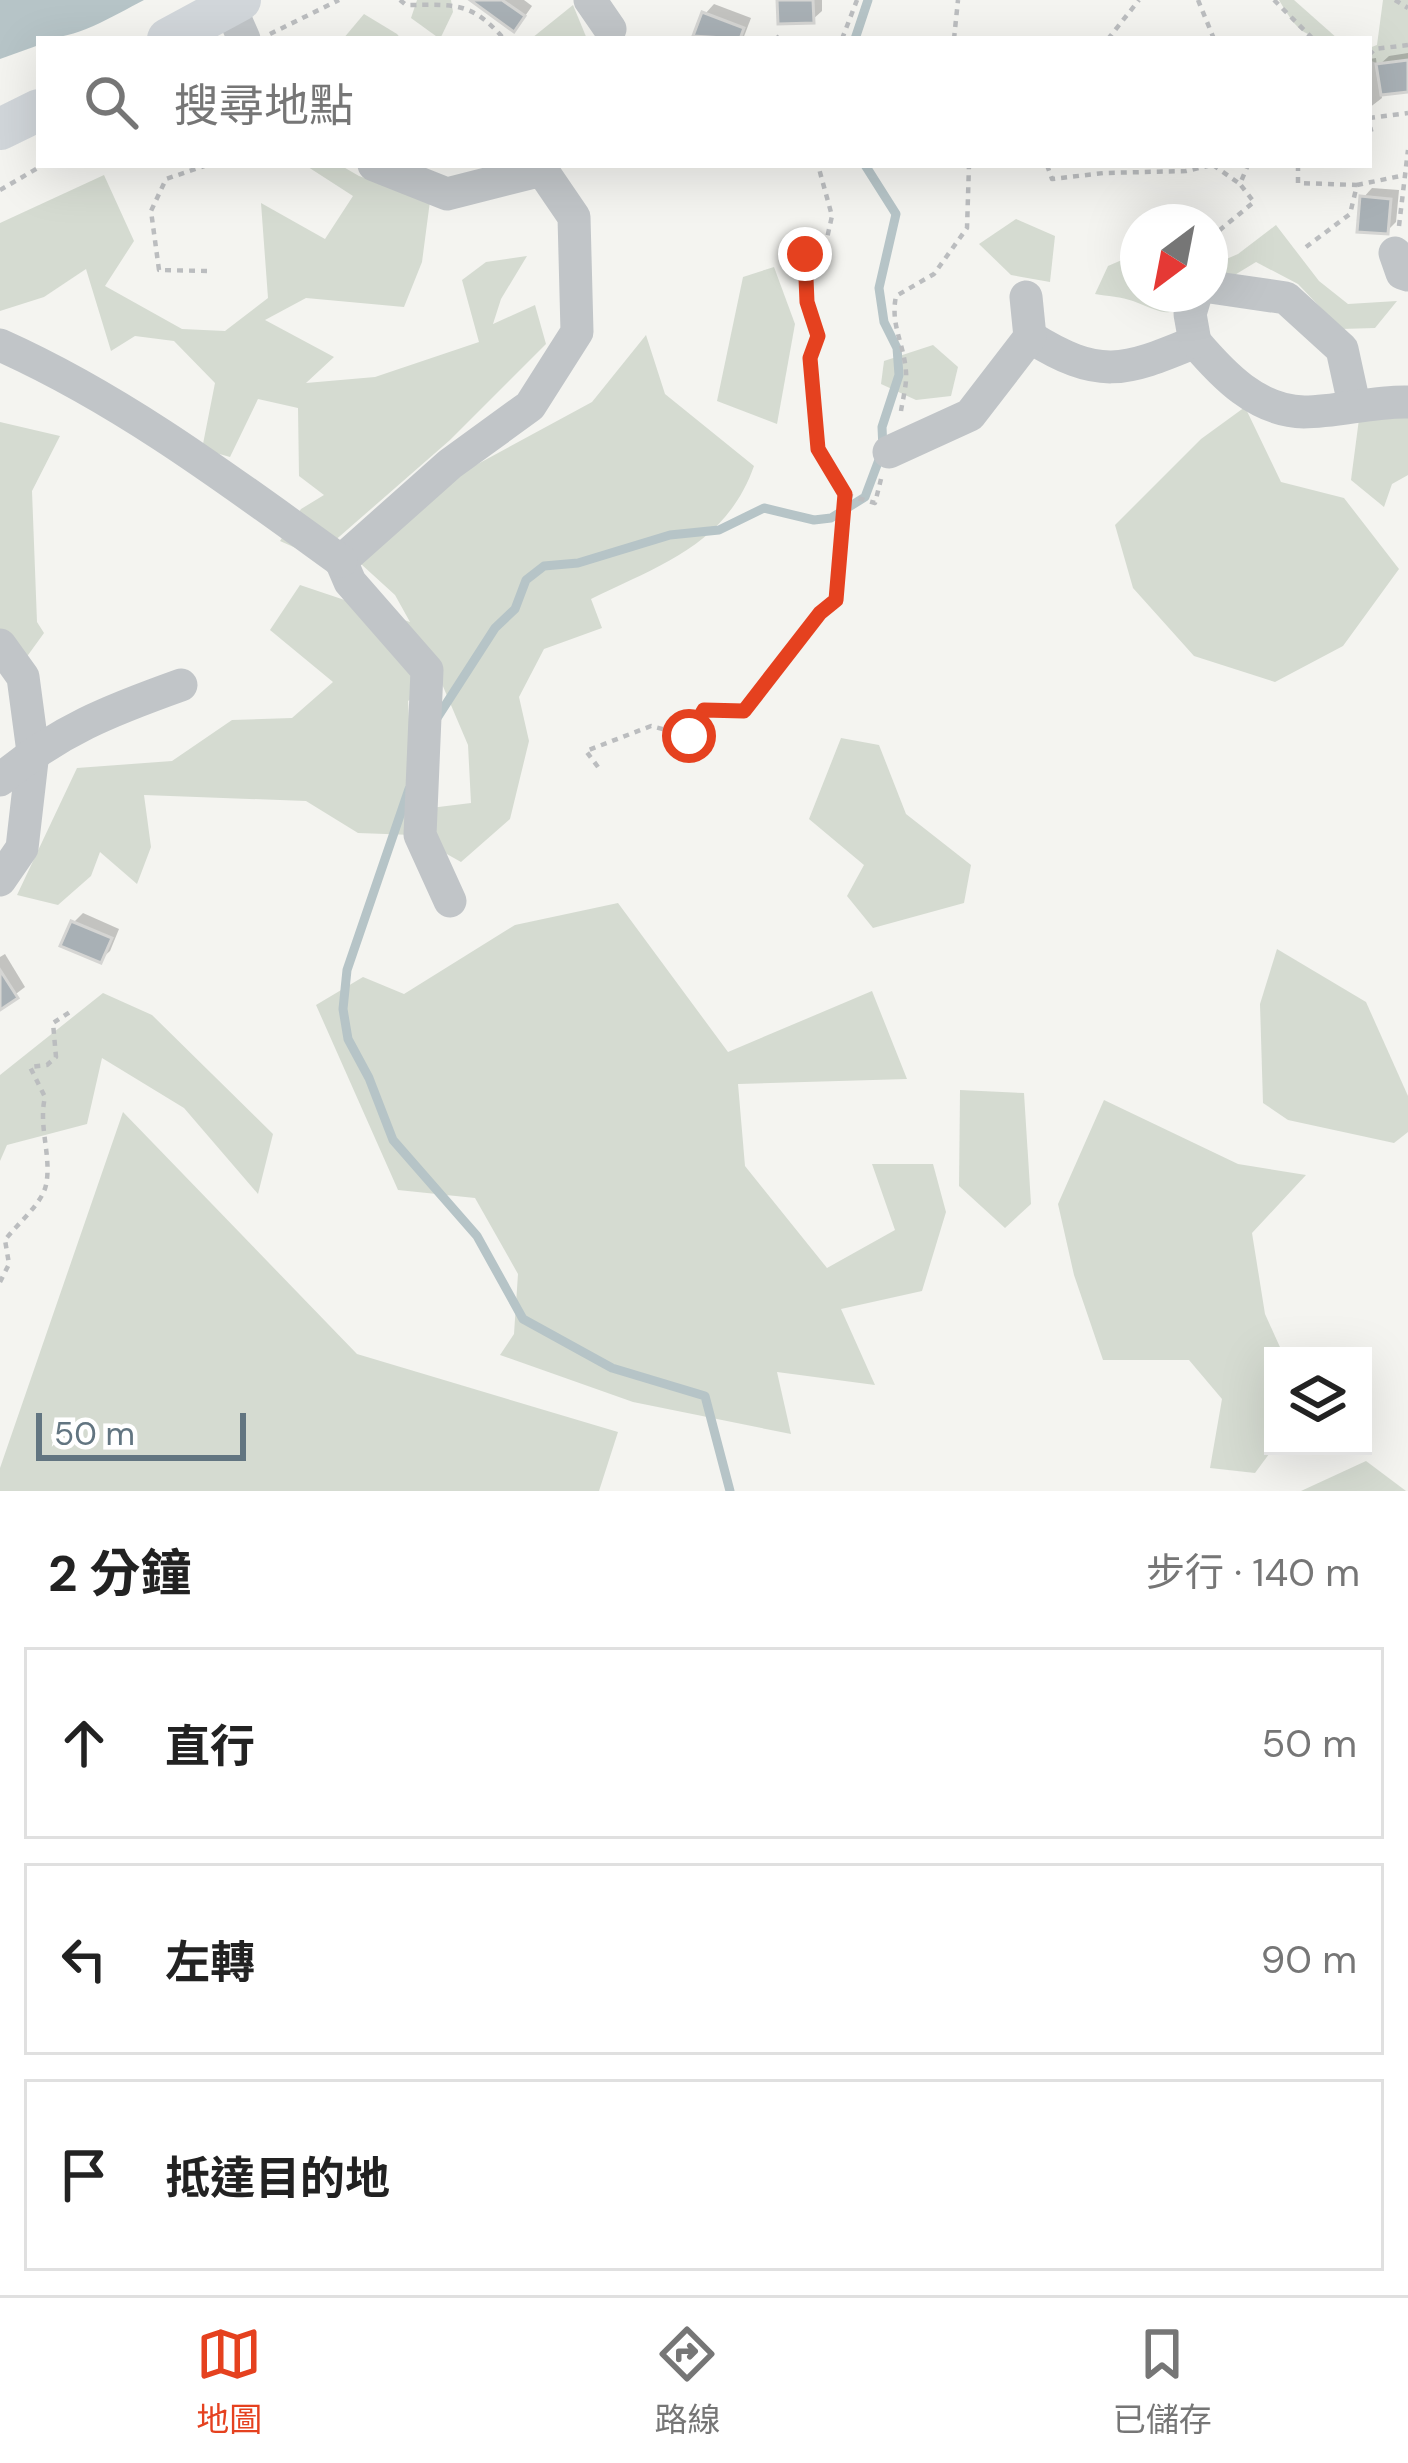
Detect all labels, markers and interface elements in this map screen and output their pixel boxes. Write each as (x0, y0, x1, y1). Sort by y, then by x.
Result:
search box (36, 36, 1372, 168)
icon: search (78, 69, 144, 135)
text: 搜尋地點 (174, 76, 354, 135)
north arrow (1120, 204, 1228, 312)
route end (778, 227, 832, 281)
route start (662, 709, 716, 763)
map controls (1264, 1347, 1372, 1455)
button: layers (1264, 1347, 1372, 1455)
scale bar (36, 1407, 246, 1460)
text: 50 m (54, 1412, 135, 1455)
text: 2 分鐘 (48, 1540, 191, 1607)
text: 步行 · 140 m (1146, 1547, 1360, 1598)
icon: ahead (51, 1710, 117, 1776)
text: 直行 (165, 1717, 255, 1776)
text: 50 m (1261, 1718, 1357, 1769)
icon: left (51, 1926, 117, 1992)
text: 左轉 (165, 1933, 255, 1992)
text: 90 m (1261, 1934, 1357, 1985)
icon: arrive (51, 2142, 117, 2208)
text: 抵達目的地 (165, 2149, 390, 2208)
tab: 地圖 (196, 2321, 262, 2441)
tab: 路線 (654, 2321, 720, 2441)
tab: 已儲存 (1113, 2321, 1212, 2441)

